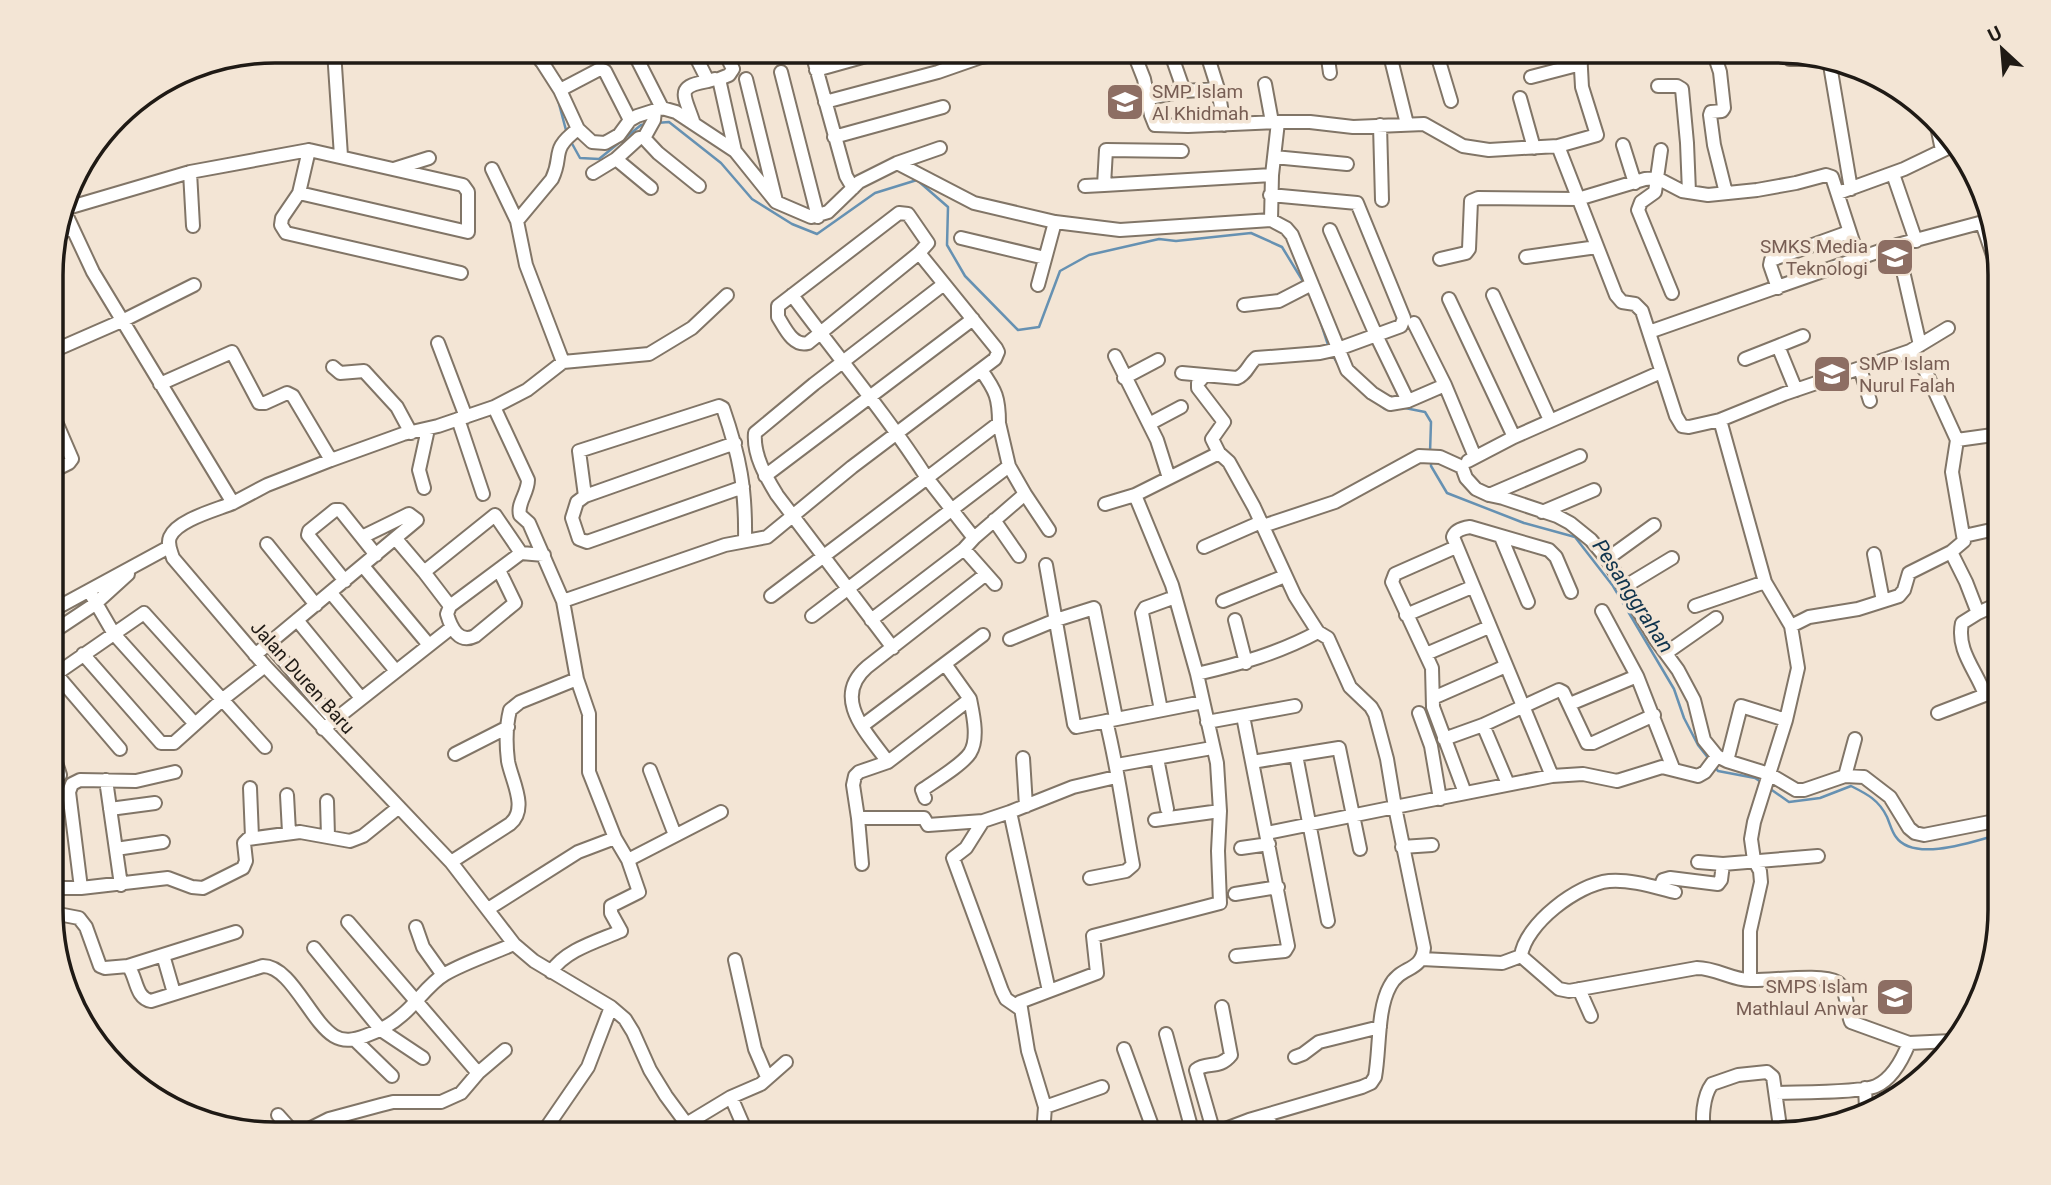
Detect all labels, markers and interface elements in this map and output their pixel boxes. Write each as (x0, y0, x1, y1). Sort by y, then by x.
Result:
north arrow (1967, 14, 2037, 84)
text: U (1984, 21, 2005, 47)
place label: SMP Islam Al Khidmah (1152, 80, 1249, 125)
school or university icon: SMP Islam Al Khidmah (1104, 81, 1146, 123)
place label: SMKS Media Teknologi (1760, 235, 1868, 280)
school or university icon: SMKS Media Teknologi (1874, 236, 1916, 278)
place label: SMP Islam Nurul Falah (1859, 352, 1955, 397)
school or university icon: SMP Islam Nurul Falah (1811, 353, 1853, 395)
water label: Pesanggrahan (1587, 535, 1679, 657)
street label: Jalan Duren Baru (246, 616, 360, 739)
place label: SMPS Islam Mathlaul Anwar (1736, 975, 1869, 1020)
school or university icon: SMPS Islam Mathlaul Anwar (1874, 976, 1916, 1018)

